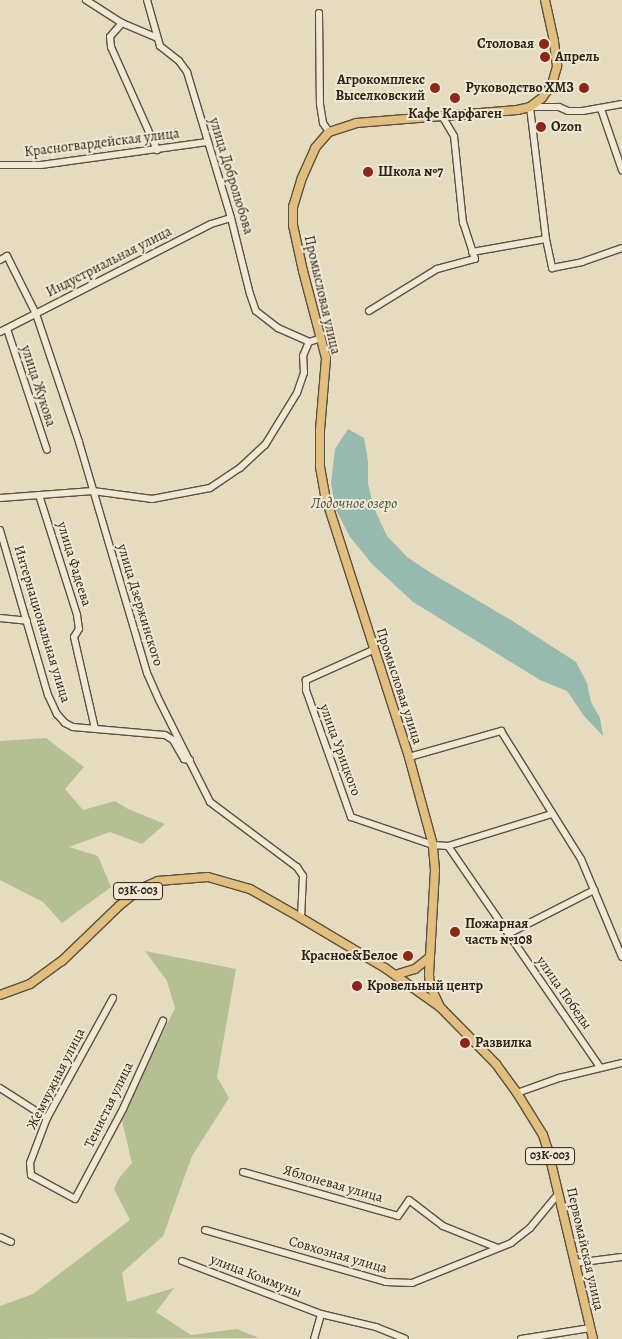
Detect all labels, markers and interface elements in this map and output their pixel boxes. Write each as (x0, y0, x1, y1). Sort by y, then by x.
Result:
place label: Столовая (477, 36, 534, 52)
marker: Столовая (538, 38, 550, 50)
place label: Апрель (555, 49, 599, 65)
marker: Апрель (539, 51, 551, 63)
place label: Агрокомплекс Выселковский (335, 72, 425, 104)
place label: Руководство ХМЗ (466, 80, 574, 96)
marker: Агрокомплекс Выселковский (429, 82, 441, 94)
marker: Руководство ХМЗ (578, 82, 590, 94)
marker: Кафе Карфаген (449, 92, 461, 104)
place label: Кафе Карфаген (408, 106, 502, 122)
street label: улица Добролюбова (205, 116, 257, 236)
place label: Ozon (551, 119, 582, 135)
marker: Ozon (535, 121, 547, 133)
street label: Красногвардейская улица (23, 125, 181, 161)
place label: Школа №7 (378, 164, 443, 180)
marker: Школа №7 (362, 166, 374, 178)
street label: Индустриальная улица (43, 223, 175, 301)
street label: Промысловая улица (300, 234, 344, 356)
street label: улица Жукова (17, 343, 59, 429)
water label: Лодочное озеро (311, 495, 397, 513)
street label: улица Фадеева (53, 520, 95, 608)
street label: улица Дзержинского (113, 542, 167, 668)
street label: Интернациональная улица (10, 543, 74, 705)
street label: Промысловая улица (372, 626, 426, 746)
street label: улица Урицкого (316, 702, 364, 798)
road number: 03К-003 (113, 881, 163, 900)
place label: Пожарная часть №108 (465, 916, 532, 949)
marker: Пожарная часть №108 (449, 926, 461, 938)
place label: Красное&Белое (301, 948, 398, 964)
marker: Красное&Белое (402, 950, 414, 962)
street label: улица Победы (533, 953, 595, 1033)
place label: Кровельный центр (367, 978, 483, 994)
marker: Кровельный центр (351, 980, 363, 992)
street label: Жемчужная улица (23, 1025, 89, 1133)
place label: Развилка (475, 1035, 532, 1051)
marker: Развилка (459, 1037, 471, 1049)
street label: Тенистая улица (81, 1059, 137, 1151)
road number: 03К-003 (525, 1146, 575, 1166)
street label: Яблоневая улица (281, 1162, 385, 1206)
street label: Первомайская улица (563, 1186, 607, 1312)
street label: Совхозная улица (287, 1233, 389, 1277)
street label: улица Коммуны (208, 1251, 304, 1301)

